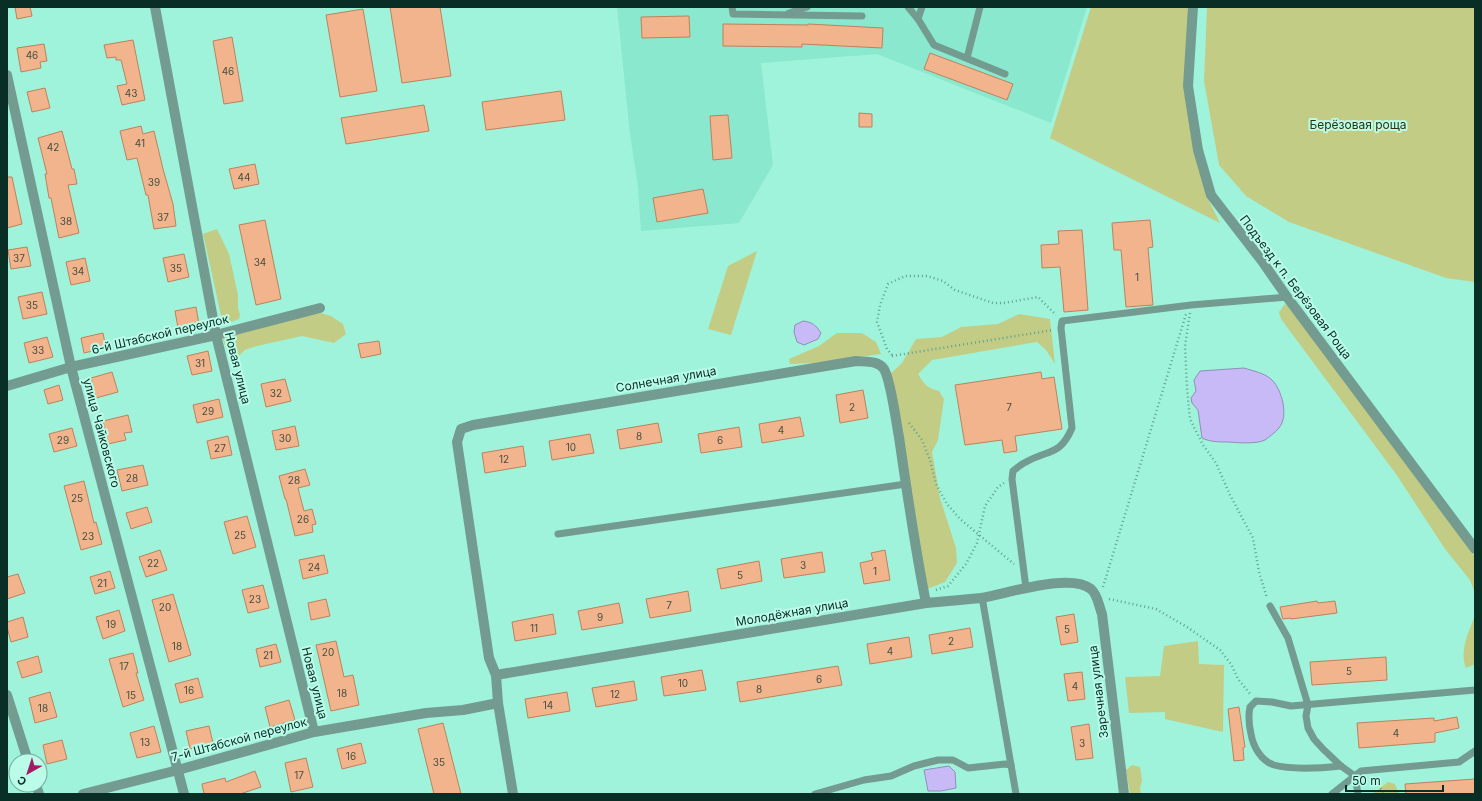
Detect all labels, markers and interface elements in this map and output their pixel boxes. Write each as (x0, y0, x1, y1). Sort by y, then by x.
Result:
house number: 46 (26, 49, 38, 61)
house number: 46 (222, 65, 234, 77)
house number: 43 (125, 87, 137, 99)
park label: Берёзовая роща (1309, 117, 1407, 132)
house number: 41 (135, 137, 145, 149)
house number: 42 (47, 141, 59, 153)
house number: 44 (238, 171, 250, 183)
house number: 39 (148, 176, 160, 188)
house number: 37 (157, 211, 169, 223)
street label: Подъезд к п. Берёзовая Роща (1237, 212, 1355, 362)
house number: 38 (60, 215, 72, 227)
house number: 37 (13, 252, 25, 264)
house number: 34 (254, 256, 266, 268)
house number: 35 (170, 262, 182, 274)
house number: 34 (72, 265, 84, 277)
house number: 1 (1135, 271, 1139, 283)
house number: 35 (26, 299, 38, 311)
street label: 6-й Штабской переулок (90, 311, 230, 357)
street label: Новая улица (222, 330, 254, 406)
house number: 33 (32, 344, 44, 356)
house number: 31 (195, 357, 205, 369)
street label: Солнечная улица (614, 363, 718, 395)
street label: улица Чайковского (80, 377, 124, 489)
house number: 32 (270, 387, 282, 399)
house number: 2 (849, 401, 855, 413)
house number: 7 (1006, 401, 1012, 413)
house number: 29 (202, 405, 214, 417)
house number: 4 (778, 424, 784, 436)
house number: 8 (636, 430, 642, 442)
house number: 30 (279, 432, 291, 444)
house number: 29 (57, 434, 69, 446)
house number: 6 (717, 434, 723, 446)
house number: 10 (566, 441, 576, 453)
house number: 27 (214, 442, 226, 454)
house number: 12 (499, 453, 509, 465)
house number: 28 (126, 472, 138, 484)
house number: 28 (288, 474, 300, 486)
house number: 25 (71, 492, 83, 504)
house number: 26 (297, 513, 309, 525)
house number: 25 (234, 529, 246, 541)
house number: 23 (82, 530, 94, 542)
house number: 22 (147, 557, 159, 569)
house number: 3 (800, 559, 806, 571)
house number: 24 (308, 561, 320, 573)
house number: 1 (873, 565, 877, 577)
house number: 5 (737, 569, 743, 581)
house number: 21 (97, 577, 107, 589)
house number: 23 (249, 593, 261, 605)
street label: Молодёжная улица (735, 595, 849, 629)
house number: 7 (666, 599, 672, 611)
house number: 20 (159, 601, 171, 613)
house number: 9 (597, 611, 603, 623)
house number: 19 (106, 618, 116, 630)
house number: 11 (530, 622, 538, 634)
house number: 5 (1064, 623, 1070, 635)
house number: 2 (948, 635, 954, 647)
house number: 18 (172, 640, 182, 652)
street label: Новая улица (299, 645, 331, 721)
house number: 4 (887, 645, 893, 657)
street label: Заречная улица (1085, 645, 1111, 739)
house number: 20 (322, 646, 334, 658)
house number: 21 (263, 649, 273, 661)
house number: 17 (119, 660, 129, 672)
house number: 5 (1346, 665, 1352, 677)
house number: 6 (816, 673, 822, 685)
house number: 10 (678, 677, 688, 689)
house number: 4 (1072, 680, 1078, 692)
house number: 8 (756, 683, 762, 695)
house number: 16 (184, 684, 194, 696)
house number: 18 (337, 687, 347, 699)
house number: 12 (610, 688, 620, 700)
house number: 15 (126, 689, 136, 701)
house number: 14 (543, 699, 553, 711)
house number: 18 (38, 702, 48, 714)
street label: 7-й Штабской переулок (170, 714, 309, 764)
house number: 4 (1393, 727, 1399, 739)
house number: 13 (140, 736, 150, 748)
house number: 3 (1079, 737, 1085, 749)
house number: 16 (346, 750, 356, 762)
north arrow (8, 753, 48, 793)
house number: 35 (433, 756, 445, 768)
scale bar (1346, 767, 1443, 793)
house number: 17 (294, 769, 304, 781)
text: С (14, 773, 29, 789)
text: 50 m (1352, 773, 1381, 788)

